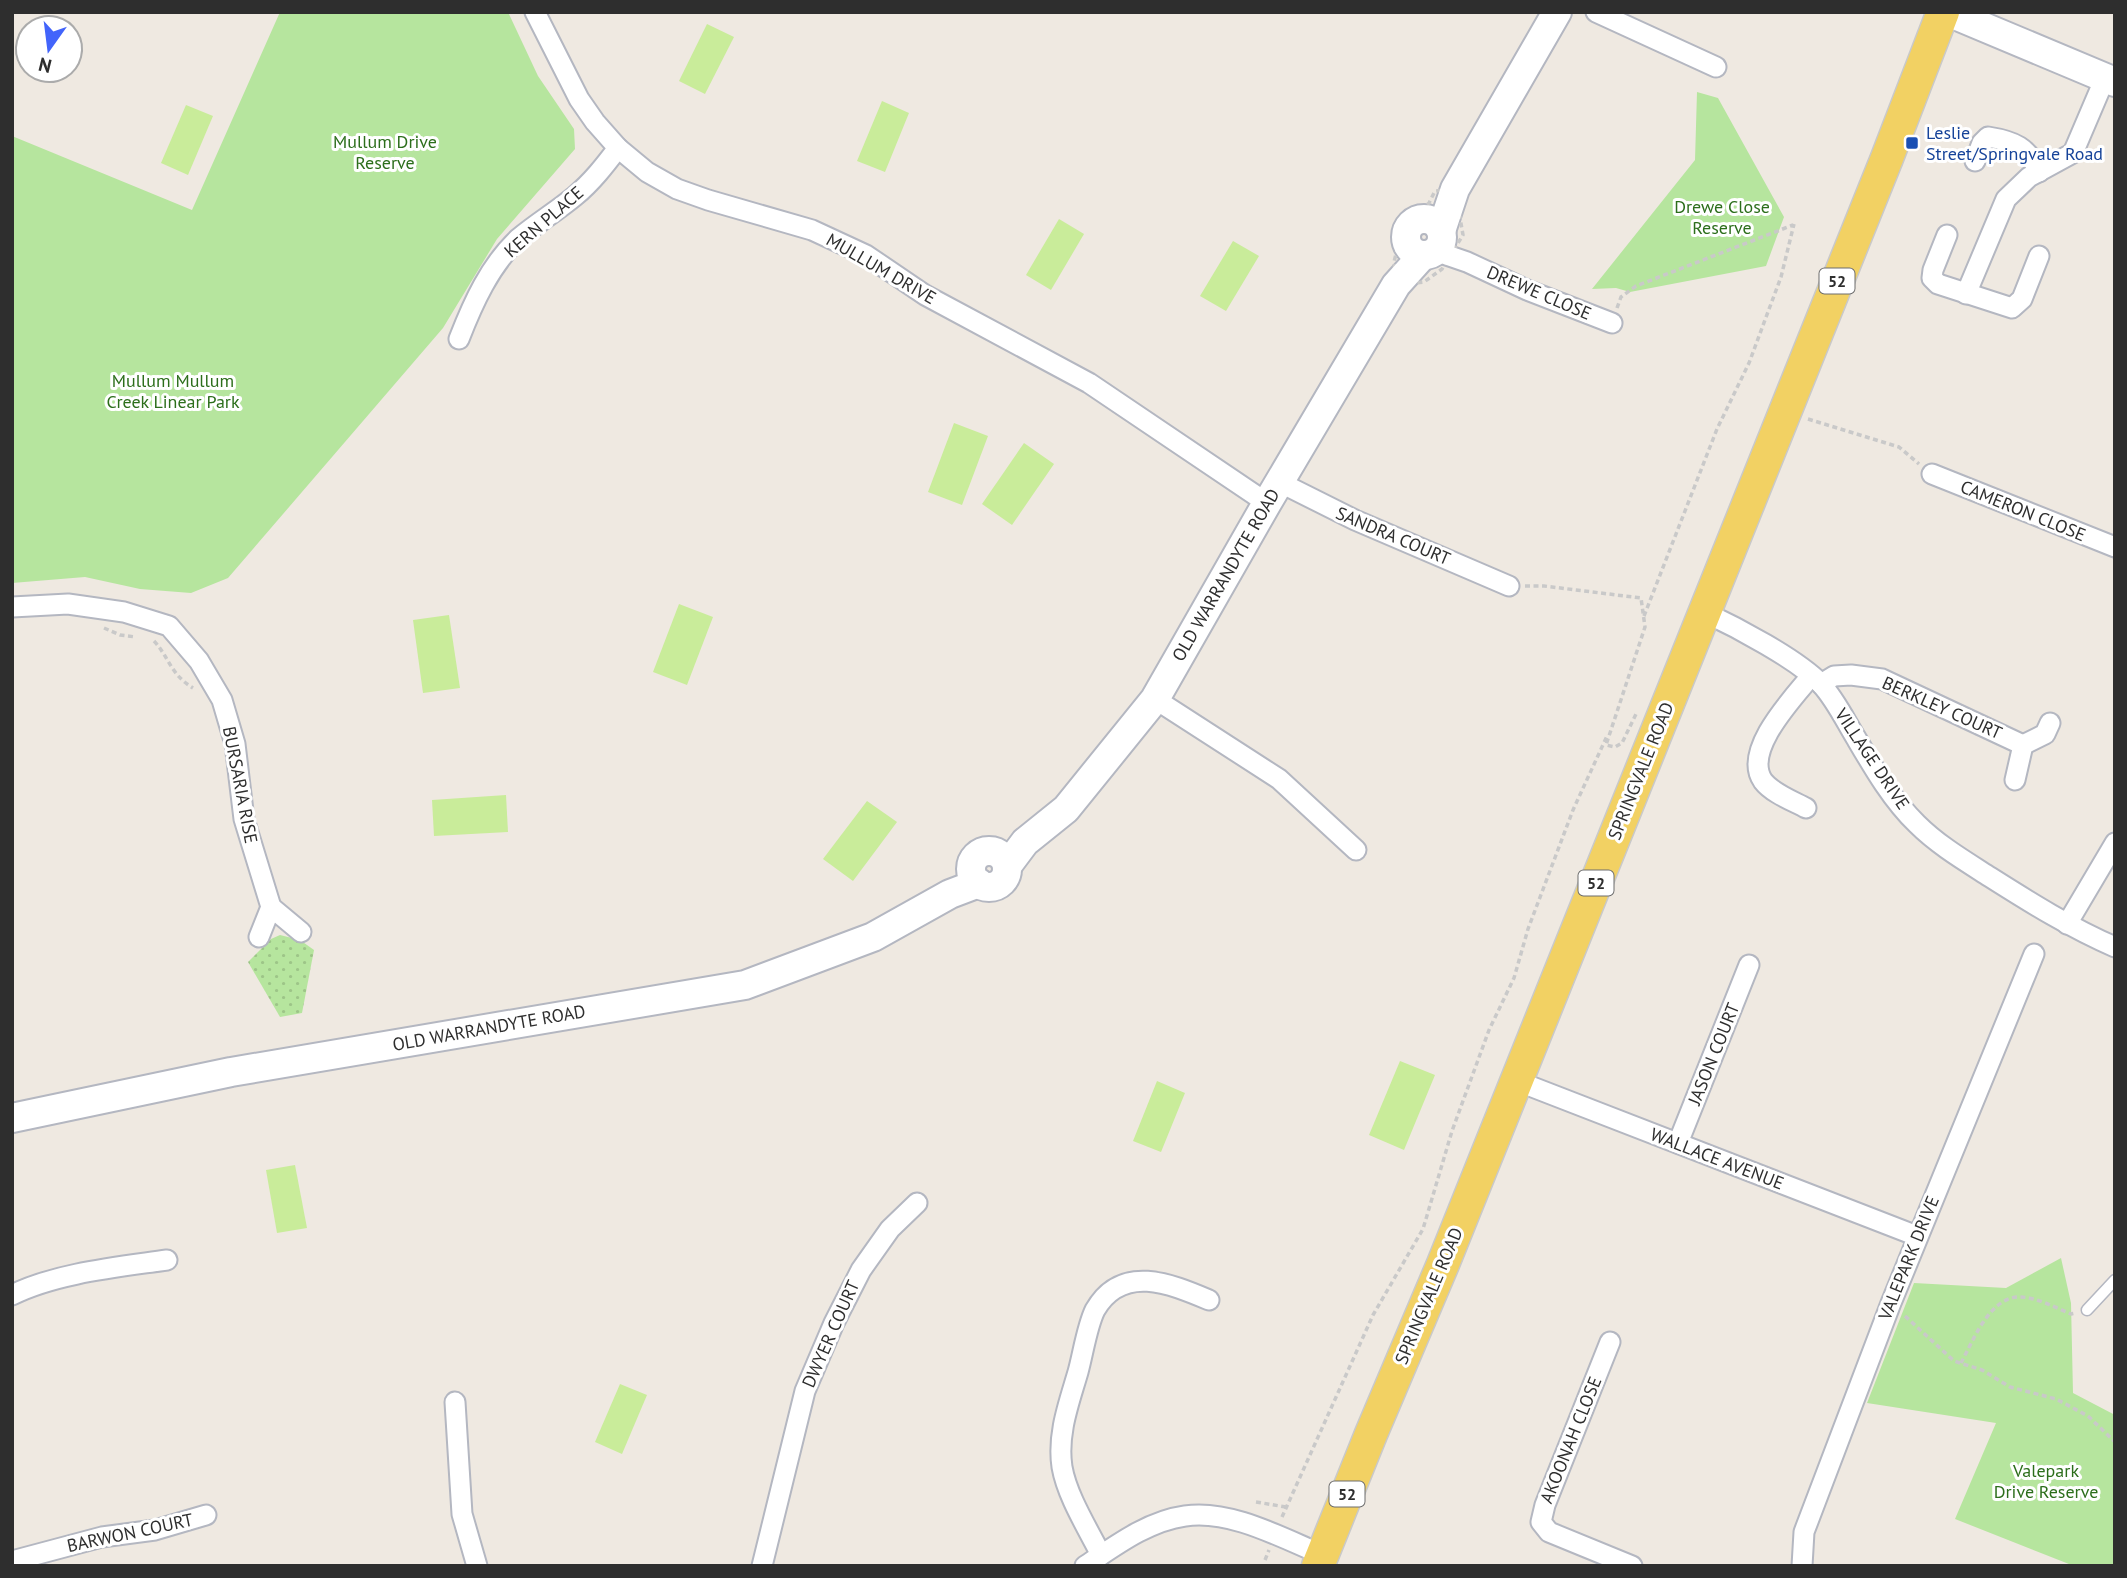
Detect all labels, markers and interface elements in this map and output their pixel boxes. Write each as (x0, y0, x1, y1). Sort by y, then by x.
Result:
north arrow (14, 14, 84, 84)
text: N (36, 52, 54, 79)
place label: Leslie Street/Springvale Road (1926, 121, 2103, 165)
park label: Mullum Drive Reserve (333, 130, 437, 174)
marker: Leslie Street/Springvale Road (1904, 135, 1920, 151)
street label: KERN PLACE (499, 181, 588, 262)
park label: Drewe Close Reserve (1674, 195, 1770, 239)
street label: MULLUM DRIVE (822, 228, 940, 309)
street label: DREWE CLOSE (1483, 260, 1595, 325)
road number: 52 (1820, 268, 1854, 294)
park label: Mullum Mullum Creek Linear Park (106, 369, 240, 413)
street label: CAMERON CLOSE (1957, 475, 2089, 546)
street label: OLD WARRANDYTE ROAD (1167, 484, 1284, 665)
street label: SANDRA COURT (1332, 501, 1454, 570)
street label: BERKLEY COURT (1879, 671, 2006, 744)
street label: SPRINGVALE ROAD (1602, 699, 1679, 843)
street label: VILLAGE DRIVE (1830, 703, 1915, 814)
street label: BURSARIA RISE (218, 724, 263, 845)
road number: 52 (1578, 870, 1614, 896)
street label: OLD WARRANDYTE ROAD (391, 999, 587, 1056)
street label: JASON COURT (1682, 999, 1744, 1109)
street label: WALLACE AVENUE (1647, 1123, 1787, 1195)
street label: VALEPARK DRIVE (1873, 1192, 1944, 1324)
street label: SPRINGVALE ROAD (1389, 1224, 1468, 1368)
street label: DWYER COURT (797, 1277, 864, 1391)
street label: AKOONAH CLOSE (1535, 1373, 1606, 1507)
park label: Valepark Drive Reserve (1994, 1459, 2098, 1503)
road number: 52 (1330, 1482, 1364, 1506)
street label: BARWON COURT (65, 1508, 195, 1557)

